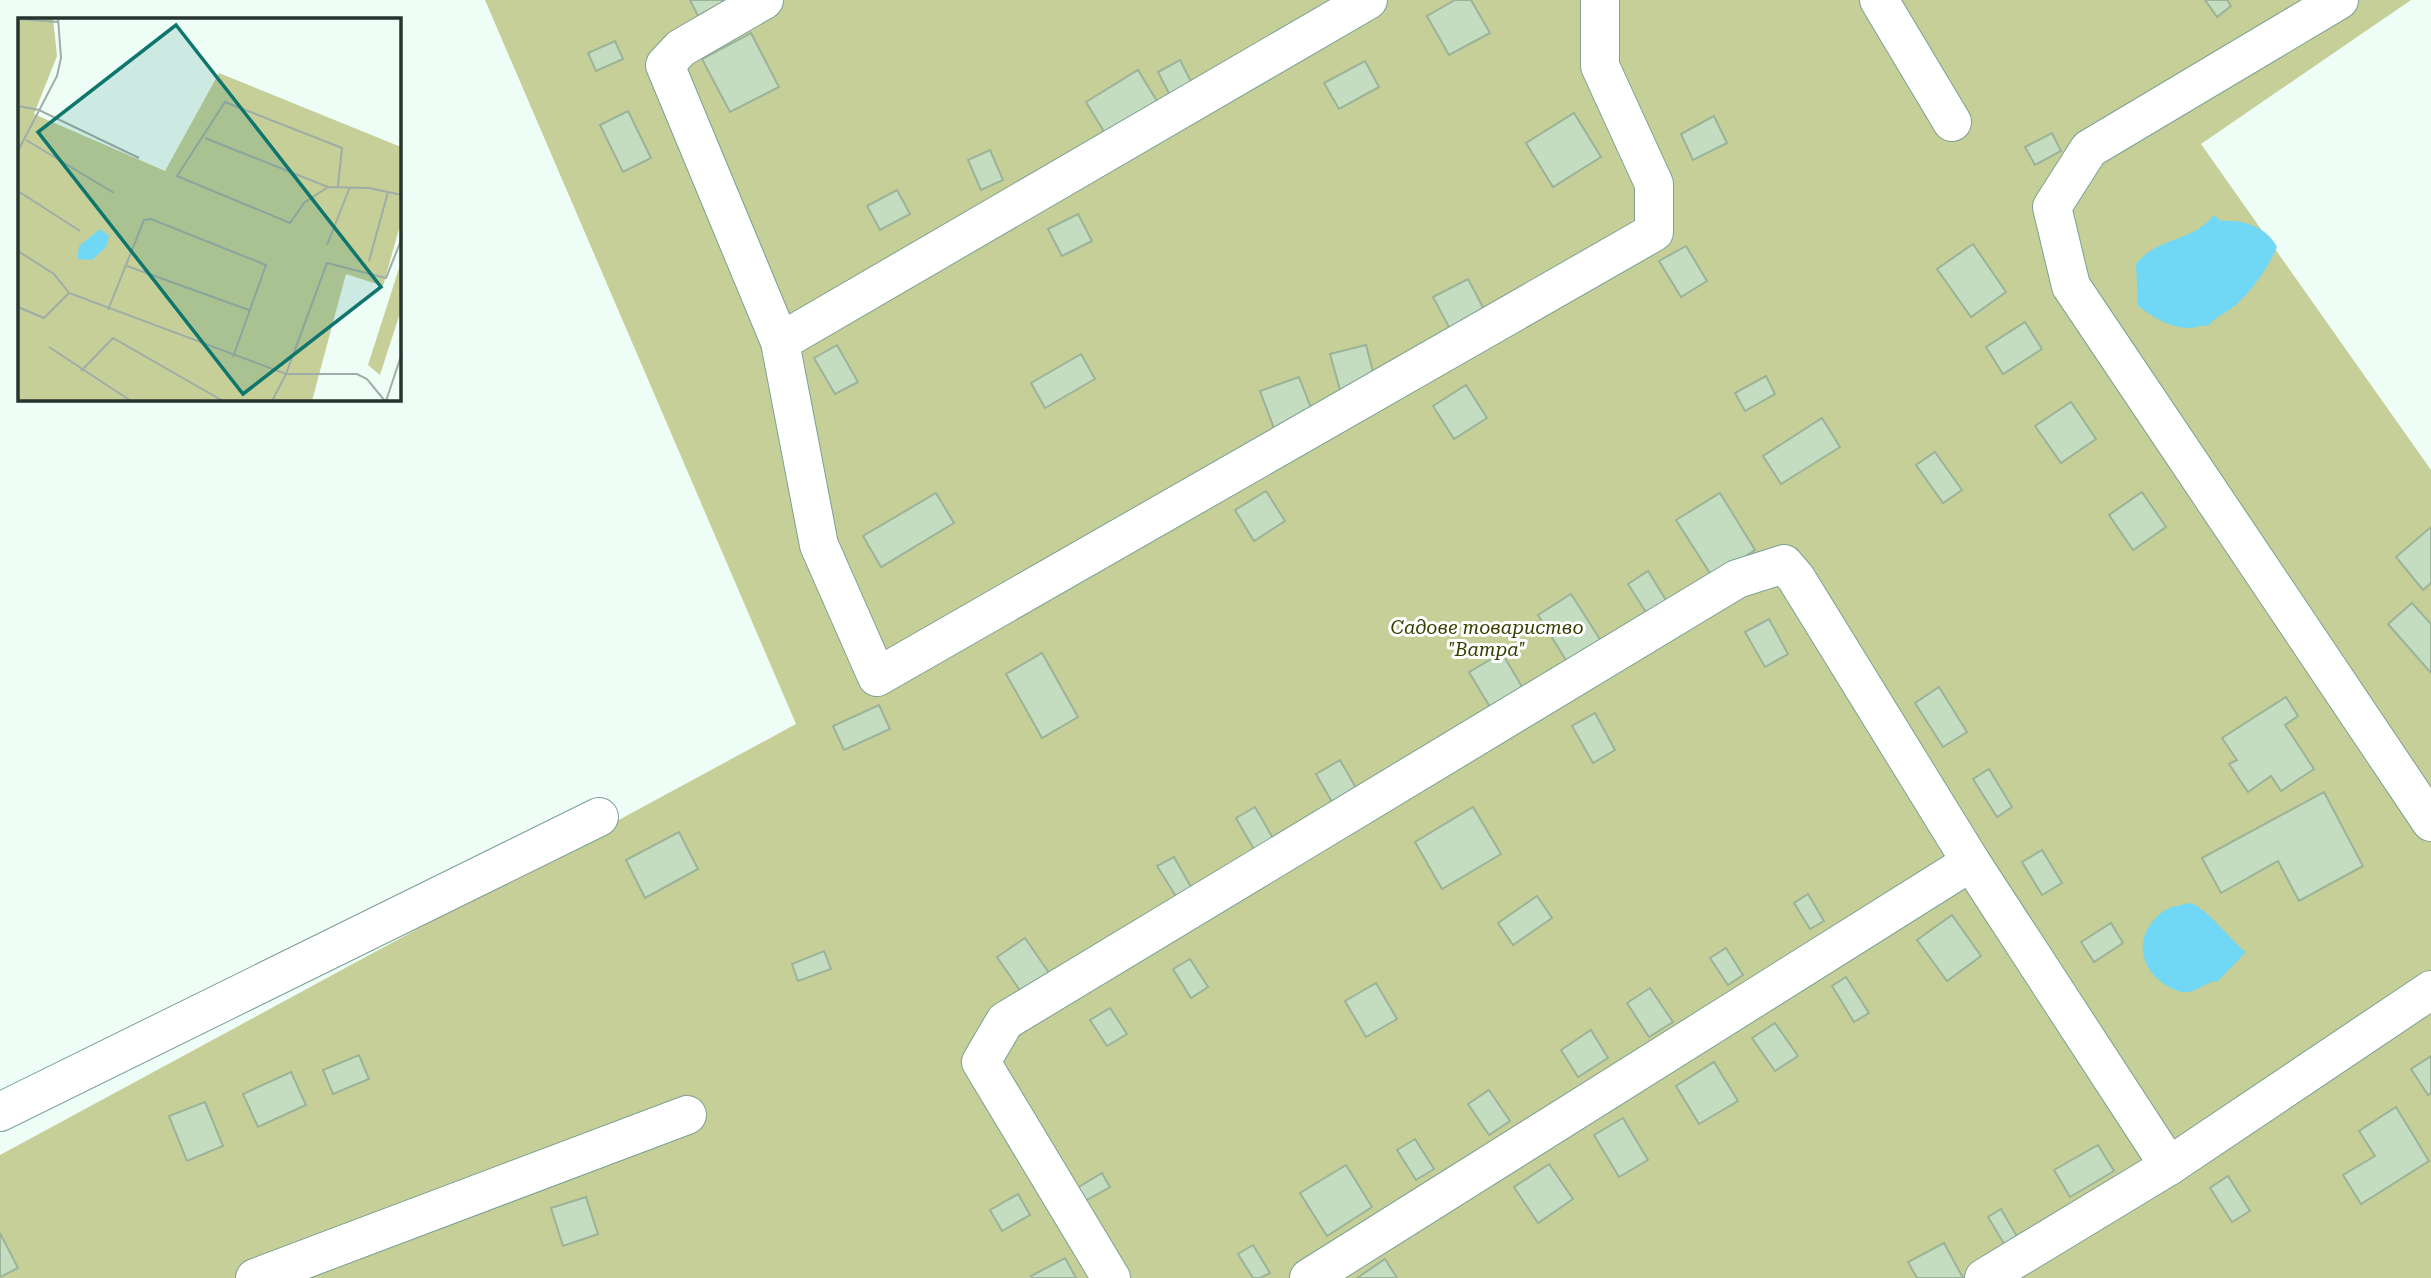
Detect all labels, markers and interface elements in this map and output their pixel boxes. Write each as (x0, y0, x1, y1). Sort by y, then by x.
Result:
inset map (18, 18, 401, 401)
park label: Садове товариство "Ватра" (1391, 616, 1583, 661)

